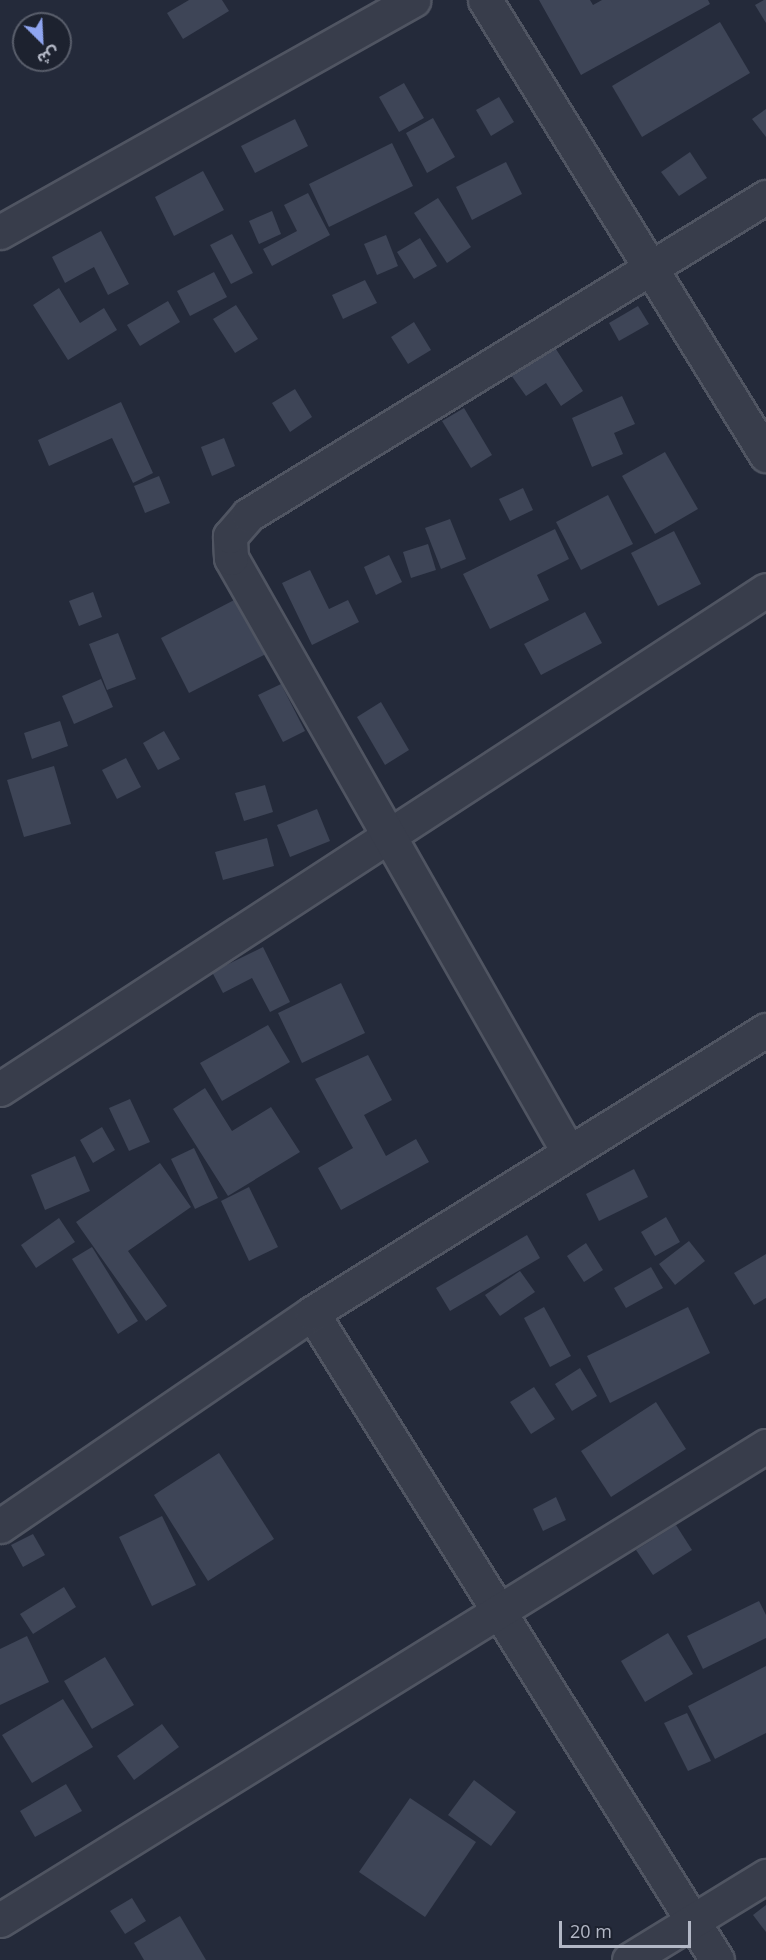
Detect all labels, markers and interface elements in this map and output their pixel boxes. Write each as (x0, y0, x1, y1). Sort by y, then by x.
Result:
north arrow (12, 12, 72, 72)
text: ش (34, 42, 63, 71)
scale bar (562, 1909, 694, 1947)
text: 20 m (570, 1919, 612, 1943)

